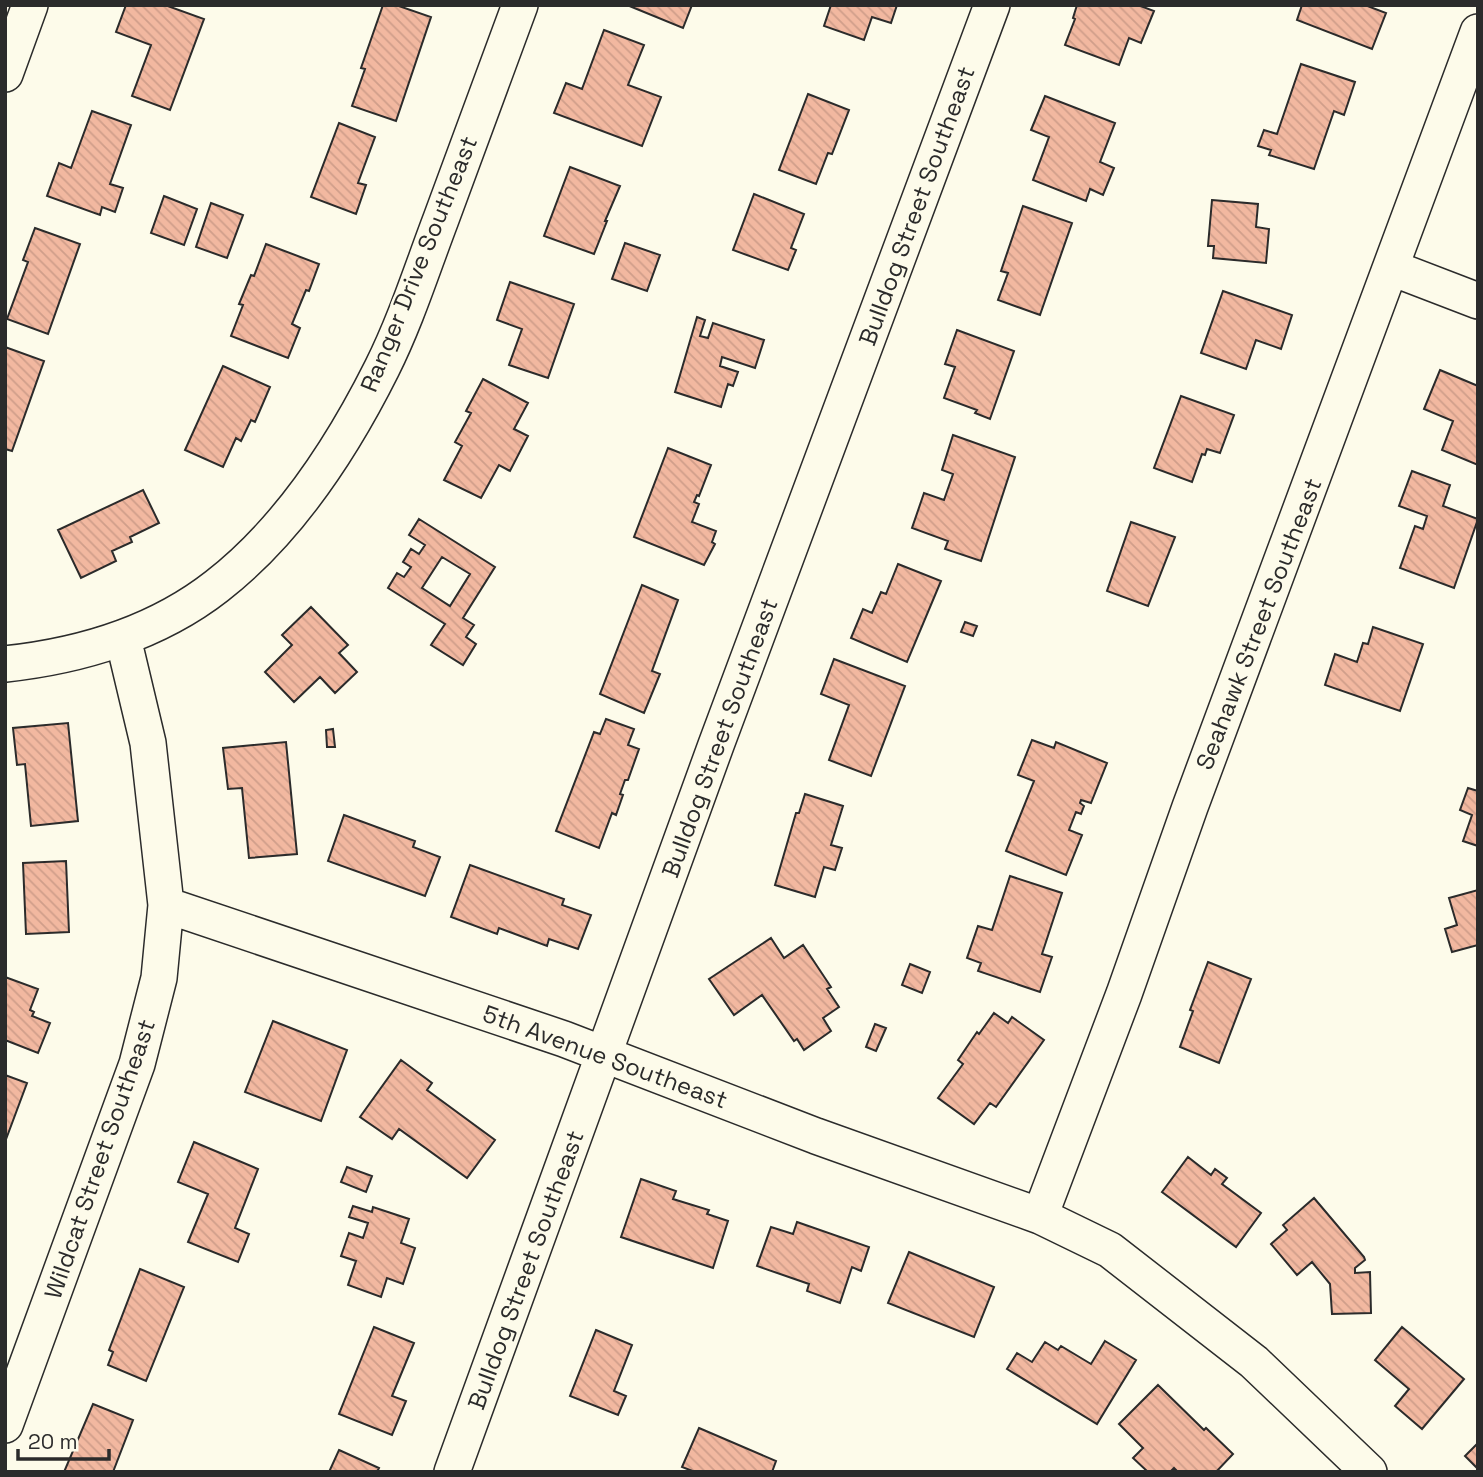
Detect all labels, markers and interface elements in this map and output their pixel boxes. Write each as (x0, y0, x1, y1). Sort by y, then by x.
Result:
street label: Bulldog Street Southeast (852, 62, 982, 350)
street label: Ranger Drive Southeast (353, 131, 484, 396)
street label: Seahawk Street Southeast (1188, 474, 1329, 774)
street label: Bulldog Street Southeast (655, 594, 785, 882)
street label: 5th Avenue Southeast (479, 998, 732, 1115)
street label: Wildcat Street Southeast (37, 1015, 162, 1303)
street label: Bulldog Street Southeast (461, 1126, 591, 1414)
scale bar (18, 1418, 108, 1462)
text: 20 m (28, 1428, 78, 1455)

